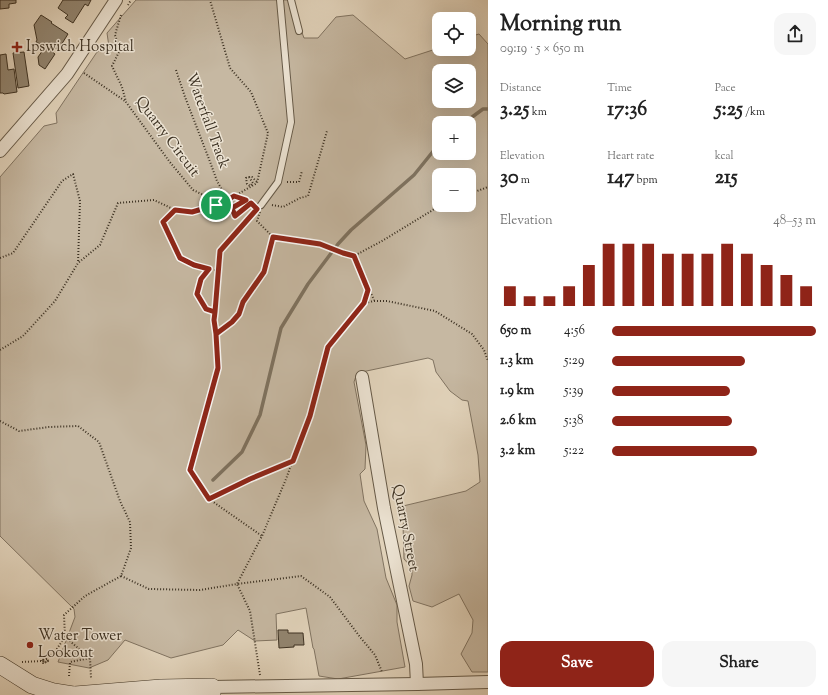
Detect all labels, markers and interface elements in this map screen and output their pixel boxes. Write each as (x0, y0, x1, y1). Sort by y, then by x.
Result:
text: Morning run (500, 9, 622, 41)
map controls (432, 12, 476, 212)
button: locate (432, 12, 476, 56)
button: share (774, 13, 816, 55)
place label: Ipswich Hospital (26, 37, 134, 58)
text: 09:19 · 5 × 650 m (500, 40, 584, 58)
marker: Ipswich Hospital (11, 41, 23, 53)
button: layers (432, 64, 476, 108)
street label: Waterfall Track (180, 70, 234, 172)
text: Distance (500, 80, 541, 96)
text: Time (607, 80, 632, 96)
text: Pace (715, 80, 736, 96)
street label: Quarry Circuit (130, 92, 204, 182)
text: 3.25 (500, 96, 529, 125)
text: 17:36 (607, 96, 647, 125)
text: 5:25 (715, 96, 743, 125)
text: km (529, 104, 547, 120)
text: /km (743, 104, 765, 120)
button: + (432, 116, 476, 160)
text: Elevation (500, 148, 545, 164)
text: Heart rate (607, 148, 654, 164)
text: kcal (715, 148, 734, 164)
text: 30 (500, 164, 518, 193)
text: 147 (607, 164, 634, 193)
text: 215 (715, 164, 738, 193)
button: − (432, 168, 476, 212)
text: m (518, 172, 530, 188)
text: bpm (634, 172, 658, 188)
pin (199, 188, 233, 222)
icon: arrive (205, 194, 227, 216)
text: Elevation (500, 212, 553, 230)
text: 48–53 m (773, 212, 816, 230)
text: 650 m (500, 322, 531, 340)
text: 4:56 (564, 322, 585, 340)
text: 1.3 km (500, 352, 534, 370)
text: 5:29 (564, 352, 584, 370)
text: 1.9 km (500, 382, 534, 400)
text: 5:39 (564, 382, 583, 400)
text: 2.6 km (500, 412, 536, 430)
text: 5:38 (564, 412, 584, 430)
text: 3.2 km (500, 442, 535, 460)
text: 5:22 (564, 442, 584, 460)
street label: Quarry Street (386, 483, 424, 573)
place label: Water Tower Lookout (38, 626, 122, 664)
marker: Water Tower Lookout (25, 640, 35, 650)
button: Save (500, 641, 654, 687)
button: Share (662, 641, 816, 687)

